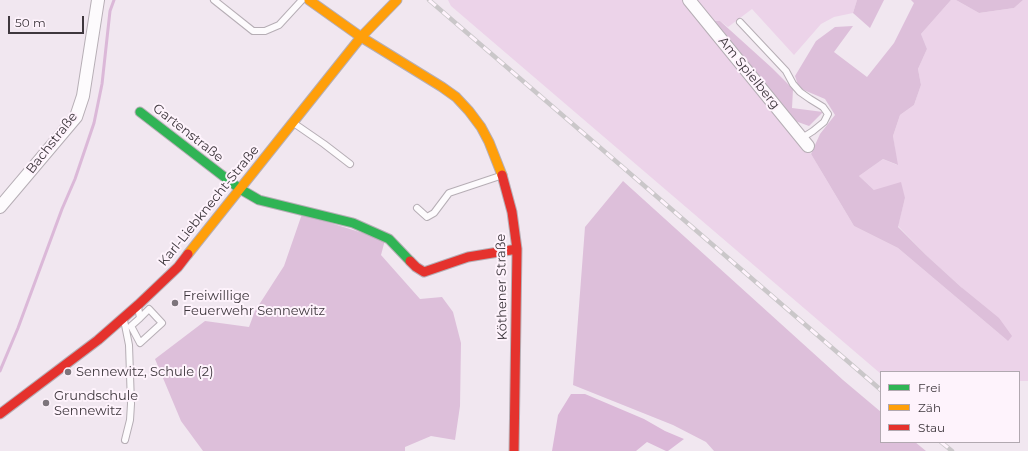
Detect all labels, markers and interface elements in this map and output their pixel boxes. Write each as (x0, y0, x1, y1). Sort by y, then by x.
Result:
scale bar (10, 8, 86, 34)
text: 50 m (15, 15, 46, 30)
street label: Am Spielberg (715, 34, 783, 112)
street label: Gartenstraße (150, 101, 226, 165)
street label: Bachstraße (23, 109, 81, 177)
street label: Karl-Liebknecht-Straße (156, 143, 262, 269)
street label: Köthener Straße (493, 234, 511, 340)
place label: Freiwillige Feuerwehr Sennewitz (183, 288, 325, 319)
marker: Freiwillige Feuerwehr Sennewitz (170, 298, 180, 308)
place label: Sennewitz, Schule (2) (76, 364, 213, 380)
marker: Sennewitz, Schule (2) (63, 367, 73, 377)
legend (880, 371, 1020, 443)
text: Frei (918, 380, 941, 395)
place label: Grundschule Sennewitz (54, 388, 138, 419)
marker: Grundschule Sennewitz (41, 398, 51, 408)
text: Zäh (918, 400, 941, 415)
text: Stau (918, 420, 945, 435)

